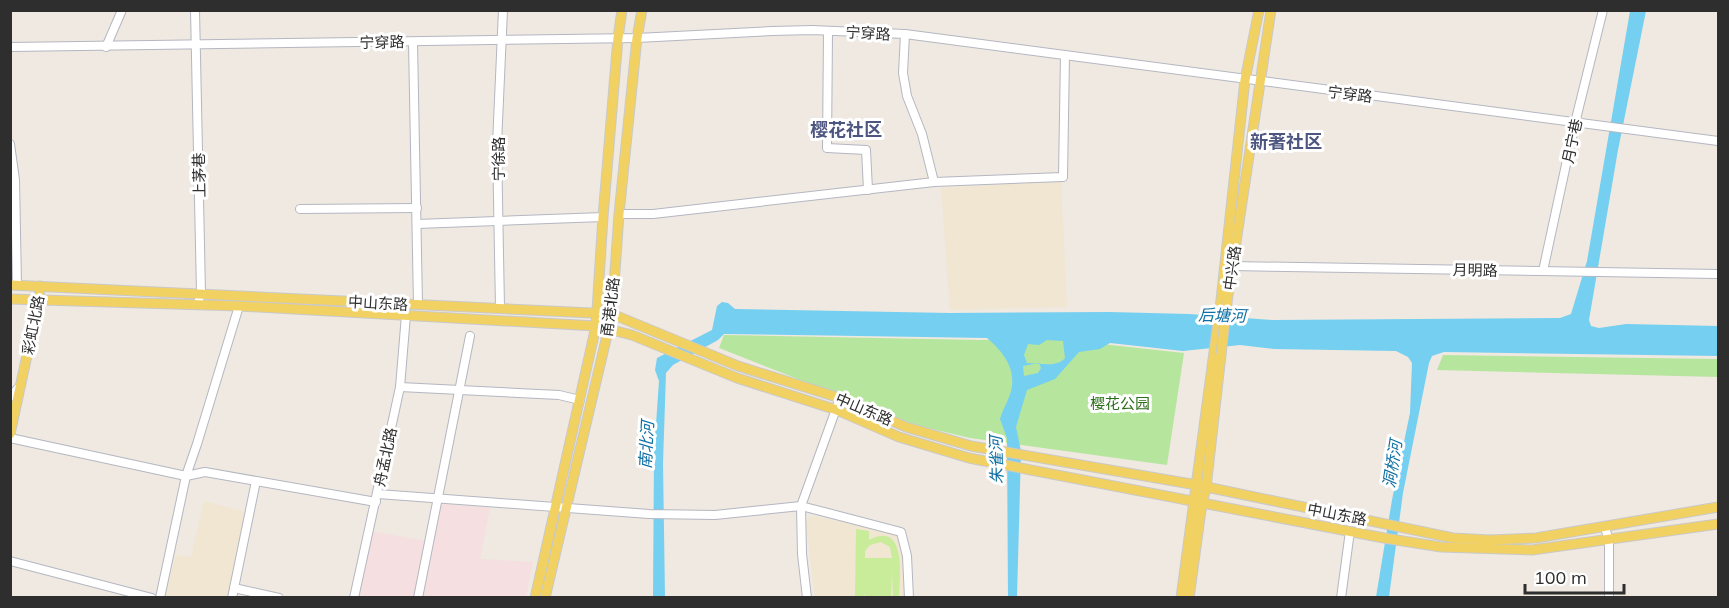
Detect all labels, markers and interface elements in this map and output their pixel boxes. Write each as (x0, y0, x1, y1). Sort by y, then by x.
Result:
street label: 宁穿路 (845, 22, 891, 44)
street label: 宁穿路 (359, 32, 405, 52)
street label: 宁穿路 (1327, 82, 1373, 106)
street label: 月宁巷 (1558, 117, 1586, 165)
district label: 樱花社区 (810, 118, 882, 141)
district label: 新著社区 (1250, 130, 1322, 153)
street label: 宁徐路 (489, 136, 508, 182)
street label: 上茅巷 (189, 152, 209, 198)
street label: 中兴路 (1219, 244, 1245, 292)
street label: 月明路 (1452, 260, 1498, 280)
street label: 甬港北路 (597, 276, 623, 338)
street label: 中山东路 (348, 292, 408, 314)
street label: 彩虹北路 (18, 294, 48, 356)
water label: 后塘河 (1198, 305, 1249, 325)
street label: 中山东路 (833, 389, 895, 429)
park label: 樱花公园 (1090, 394, 1150, 413)
water label: 南北河 (635, 418, 657, 469)
street label: 舟孟北路 (369, 426, 401, 488)
water label: 朱雀河 (986, 433, 1006, 484)
water label: 洞桥河 (1378, 436, 1406, 489)
street label: 中山东路 (1306, 499, 1368, 529)
scale bar (1525, 557, 1624, 595)
text: 100 m (1534, 566, 1587, 589)

